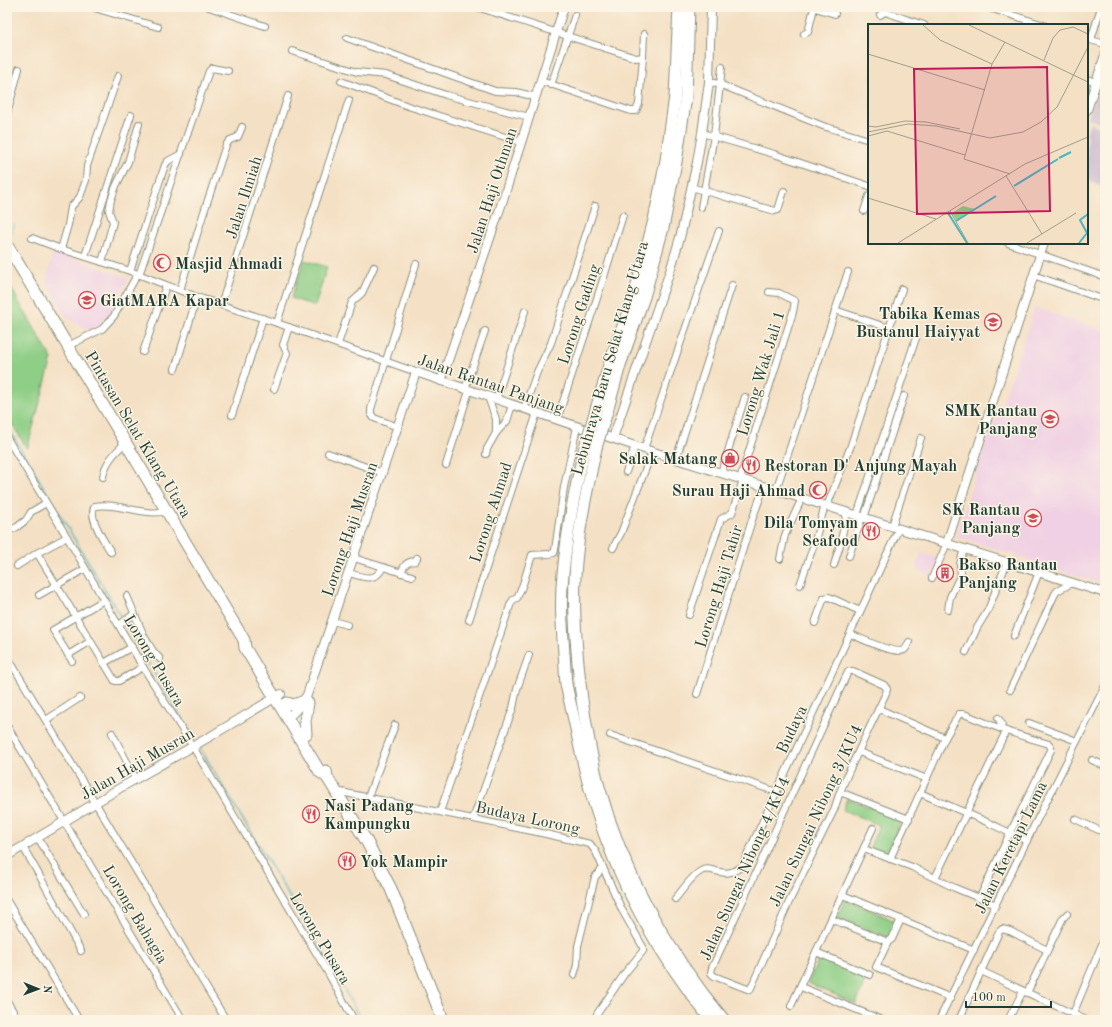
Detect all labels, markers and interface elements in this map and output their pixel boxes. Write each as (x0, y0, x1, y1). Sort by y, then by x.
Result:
inset map (868, 24, 1088, 244)
street label: Jalan Haji Othman (465, 125, 521, 255)
street label: Jalan Ilmiah (224, 154, 266, 241)
street label: Lebuhraya Baru Selat Klang Utara (570, 240, 652, 477)
mosque icon: Masjid Ahmadi (152, 253, 172, 273)
place label: Masjid Ahmadi (175, 257, 283, 273)
street label: Lorong Gading (556, 262, 604, 367)
school or university icon: GiatMARA Kapar (77, 290, 97, 310)
place label: GiatMARA Kapar (100, 294, 229, 310)
place label: Tabika Kemas Bustanul Haiyyat (856, 307, 980, 341)
street label: Lorong Wak Jali 1 (735, 309, 789, 438)
school or university icon: Tabika Kemas Bustanul Haiyyat (983, 312, 1003, 332)
street label: Pintasan Selat Klang Utara (81, 349, 193, 521)
street label: Jalan Rantau Panjang (415, 352, 566, 418)
place label: SMK Rantau Panjang (945, 404, 1037, 438)
school or university icon: SMK Rantau Panjang (1040, 409, 1060, 429)
shop icon: Salak Matang (720, 448, 740, 468)
place label: Salak Matang (618, 452, 717, 468)
restaurant icon: Restoran D' Anjung Mayah (741, 455, 761, 475)
place label: Restoran D' Anjung Mayah (764, 459, 957, 475)
street label: Lorong Haji Musran (320, 460, 382, 599)
street label: Lorong Ahmad (468, 460, 516, 565)
mosque icon: Surau Haji Ahmad (808, 480, 828, 500)
place label: Surau Haji Ahmad (672, 484, 805, 500)
place label: SK Rantau Panjang (942, 503, 1020, 537)
school or university icon: SK Rantau Panjang (1023, 508, 1043, 528)
place label: Dila Tomyam Seafood (763, 516, 858, 550)
restaurant icon: Dila Tomyam Seafood (861, 521, 881, 541)
street label: Lorong Haji Tahir (694, 523, 746, 650)
place label: Bakso Rantau Panjang (958, 558, 1058, 592)
building icon: Bakso Rantau Panjang (935, 563, 955, 583)
street label: Lorong Pusara (120, 612, 187, 710)
street label: Budaya (775, 703, 811, 757)
street label: Jalan Sungai Nibong 3/KU4 (767, 722, 866, 909)
street label: Jalan Haji Musran (78, 726, 198, 804)
street label: Jalan Sungai Nibong 4/KU4 (698, 775, 794, 963)
street label: Jalan Keretapi Lama (973, 779, 1051, 917)
place label: Nasi Padang Kampungku (324, 799, 414, 833)
street label: Budaya Lorong (474, 800, 582, 838)
restaurant icon: Nasi Padang Kampungku (301, 804, 321, 824)
restaurant icon: Yok Mampir (337, 851, 357, 871)
place label: Yok Mampir (360, 855, 448, 871)
street label: Lorong Bahagia (99, 863, 170, 967)
street label: Lorong Pusara (286, 890, 353, 988)
north arrow (18, 969, 58, 1009)
scale bar (966, 983, 1051, 1009)
text: N (41, 985, 52, 994)
text: 100 m (972, 992, 1006, 1004)

